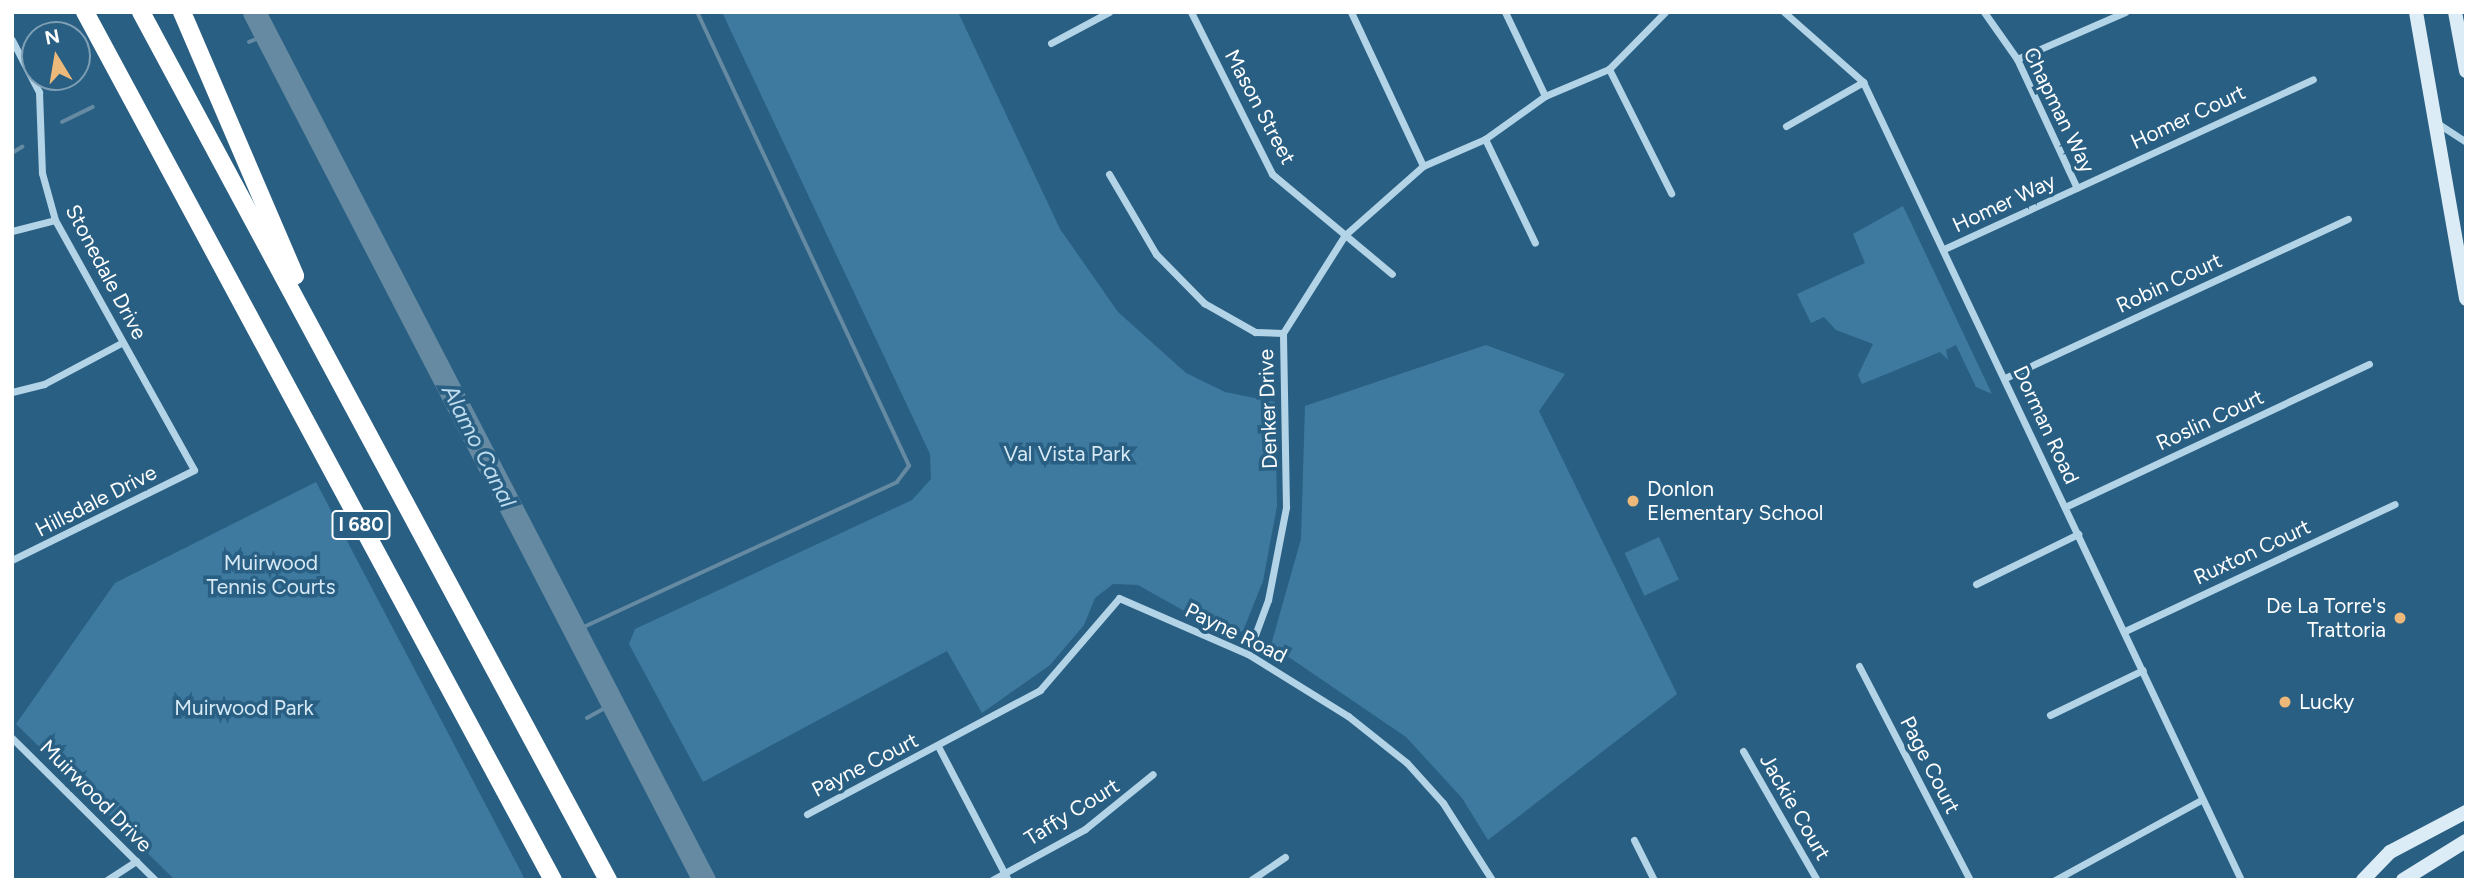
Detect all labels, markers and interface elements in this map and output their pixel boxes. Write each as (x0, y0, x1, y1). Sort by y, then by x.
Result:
north arrow (21, 21, 91, 91)
text: N (43, 24, 62, 50)
street label: Chapman Way (2018, 43, 2100, 177)
street label: Mason Street (1219, 45, 1301, 169)
street label: Homer Court (2127, 79, 2249, 155)
street label: Homer Way (1949, 168, 2059, 238)
street label: Stonedale Drive (60, 200, 152, 344)
street label: Robin Court (2112, 248, 2226, 318)
street label: Denker Drive (1253, 349, 1283, 469)
street label: Dorman Road (2008, 362, 2084, 488)
water label: Alamo Canal (436, 380, 522, 512)
street label: Roslin Court (2152, 384, 2268, 456)
park label: Val Vista Park (1003, 441, 1131, 467)
street label: Hillsdale Drive (31, 460, 161, 542)
place label: Donlon Elementary School (1647, 476, 1823, 526)
marker: Donlon Elementary School (1625, 493, 1641, 509)
road number: I 680 (331, 510, 391, 540)
street label: Ruxton Court (2190, 514, 2314, 590)
park label: Muirwood Tennis Courts (207, 550, 335, 600)
place label: De La Torre's Trattoria (2266, 593, 2386, 643)
street label: Payne Road (1181, 598, 1291, 668)
marker: De La Torre's Trattoria (2392, 610, 2408, 626)
place label: Lucky (2299, 689, 2354, 715)
marker: Lucky (2277, 694, 2293, 710)
park label: Muirwood Park (174, 695, 314, 721)
street label: Page Court (1895, 712, 1965, 818)
street label: Payne Court (808, 727, 922, 803)
street label: Muirwood Drive (35, 735, 157, 857)
street label: Jackie Court (1754, 749, 1836, 865)
street label: Taffy Court (1020, 773, 1124, 851)

